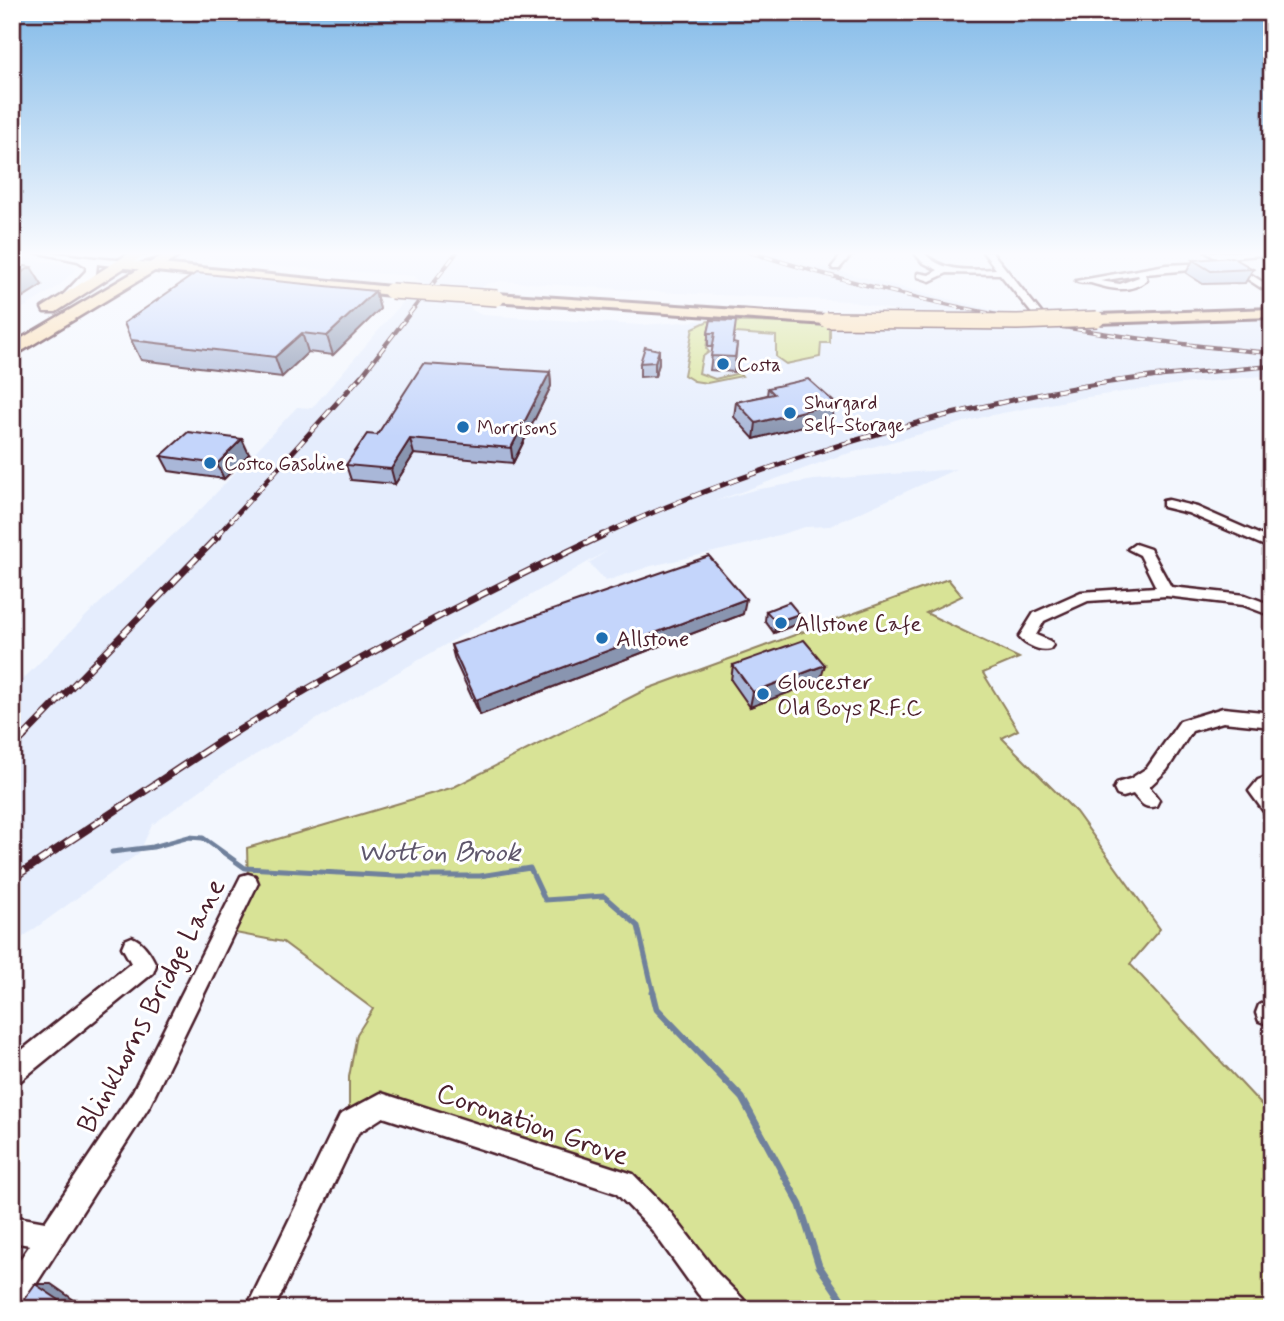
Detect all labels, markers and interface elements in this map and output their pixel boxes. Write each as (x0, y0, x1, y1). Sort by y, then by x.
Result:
place label: Costa (737, 353, 781, 378)
marker: Costa (715, 356, 731, 372)
place label: Shurgard Self-Storage (804, 391, 904, 439)
marker: Shurgard Self-Storage (782, 405, 798, 421)
place label: Morrisons (477, 416, 557, 441)
marker: Morrisons (455, 419, 471, 435)
place label: Costco Gasoline (224, 452, 345, 477)
marker: Costco Gasoline (202, 455, 218, 471)
place label: Allstone Cafe (795, 610, 922, 640)
marker: Allstone Cafe (773, 615, 789, 631)
place label: Allstone (616, 625, 689, 655)
marker: Allstone (594, 630, 610, 646)
place label: Gloucester Old Boys R.F.C (777, 668, 922, 724)
marker: Gloucester Old Boys R.F.C (755, 686, 771, 702)
water label: Wotton Brook (357, 835, 522, 872)
street label: Blinkhorns Bridge Lane (69, 872, 235, 1140)
street label: Coronation Grove (431, 1075, 633, 1176)

